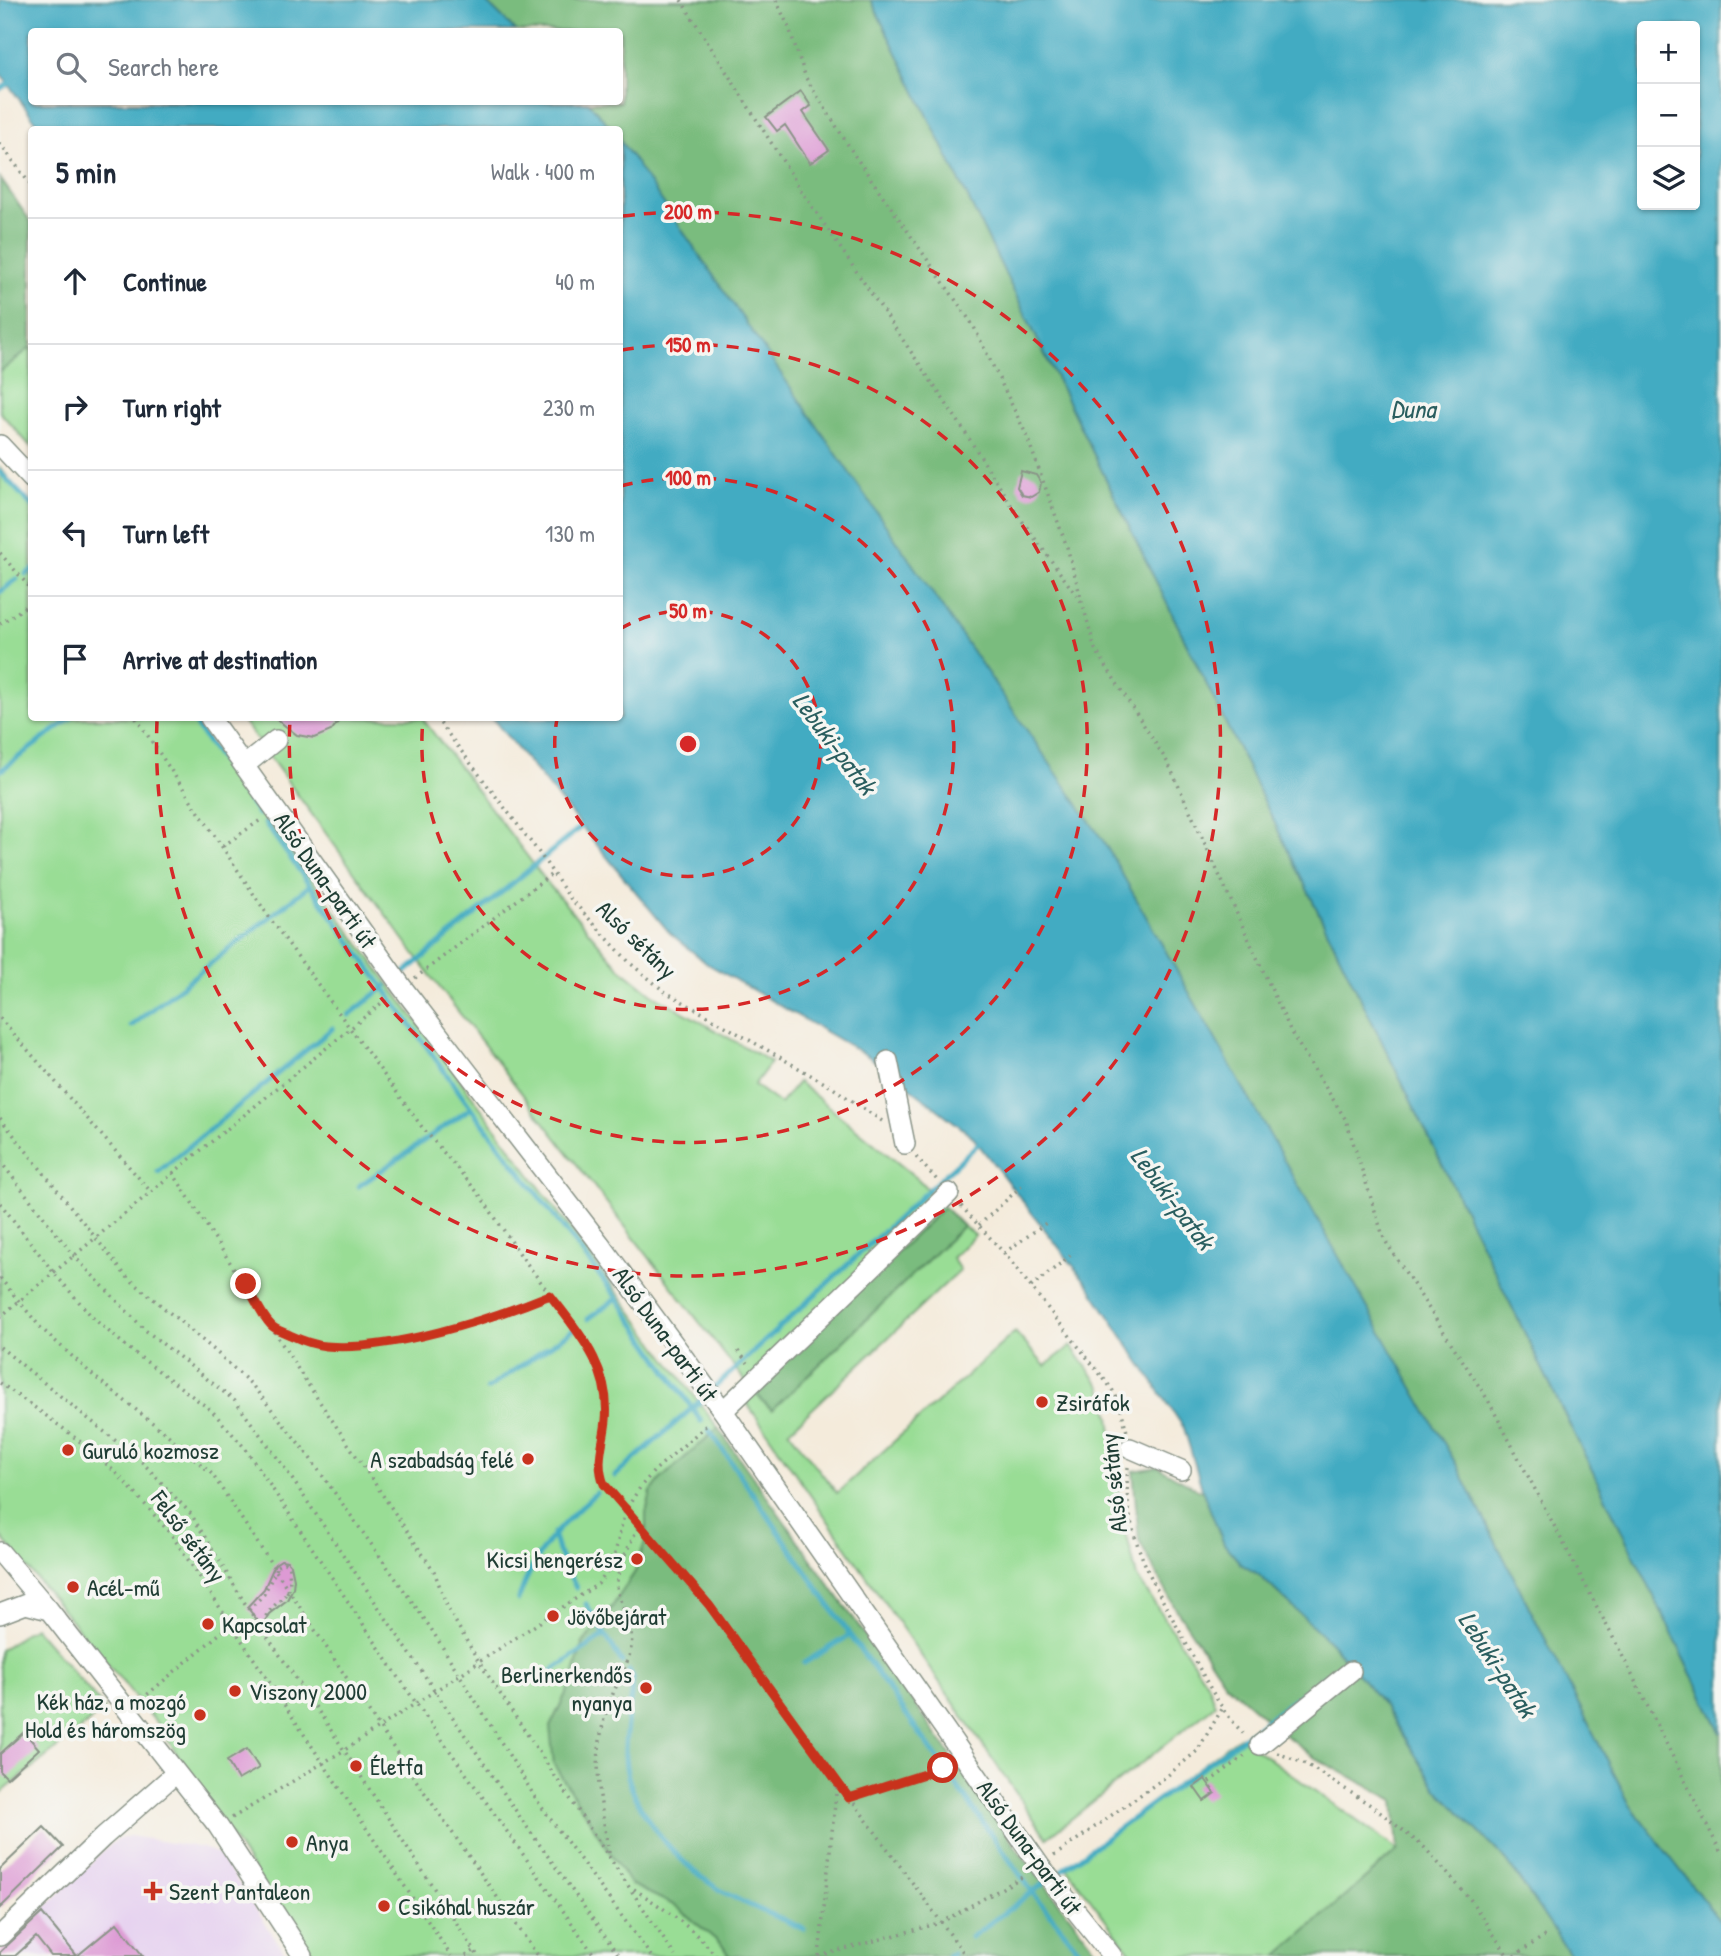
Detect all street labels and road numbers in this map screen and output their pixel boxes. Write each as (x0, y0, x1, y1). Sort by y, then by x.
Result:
street label: Alsó Duna-parti út (267, 806, 385, 955)
street label: Alsó sétány (590, 893, 684, 985)
street label: Alsó Duna-parti út (606, 1260, 726, 1408)
street label: Alsó sétány (1092, 1432, 1134, 1534)
street label: Felső sétány (143, 1483, 234, 1588)
street label: Alsó Duna-parti út (970, 1773, 1090, 1921)

